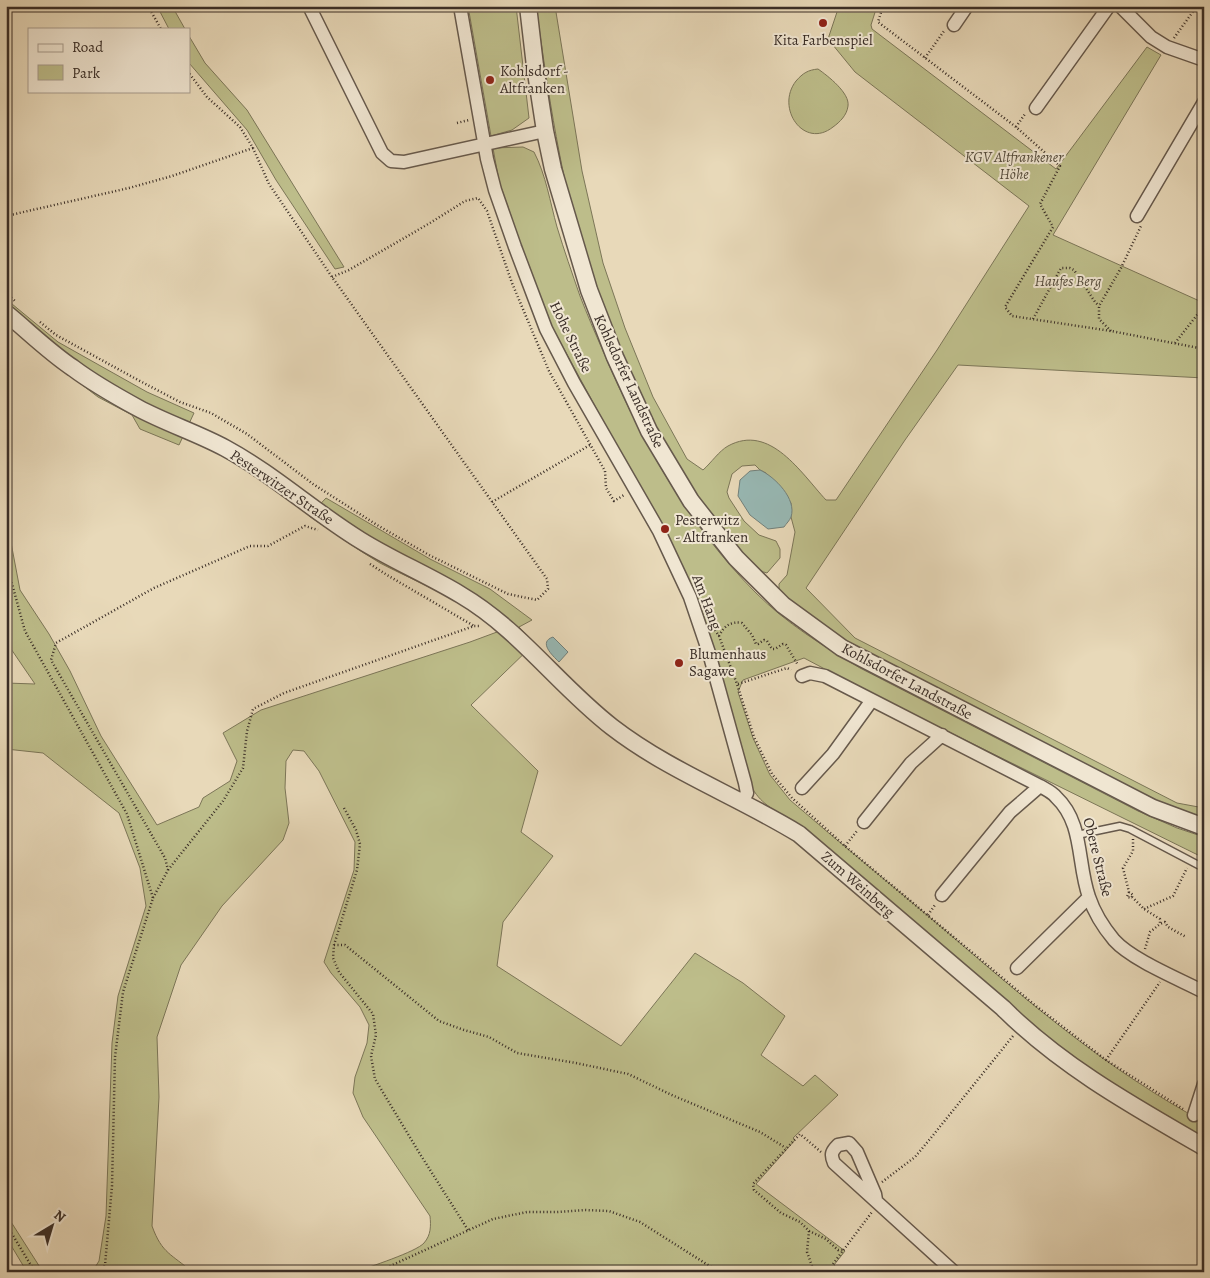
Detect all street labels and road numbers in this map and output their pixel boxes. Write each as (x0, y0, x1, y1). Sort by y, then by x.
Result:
street label: Hohe Straße (545, 298, 597, 376)
street label: Kohlsdorfer Landstraße (589, 311, 669, 451)
street label: Pesterwitzer Straße (226, 445, 338, 529)
street label: Am Hang (687, 571, 727, 633)
street label: Kohlsdorfer Landstraße (838, 638, 976, 724)
street label: Obere Straße (1078, 815, 1118, 899)
street label: Zum Weinberg (817, 846, 899, 922)

